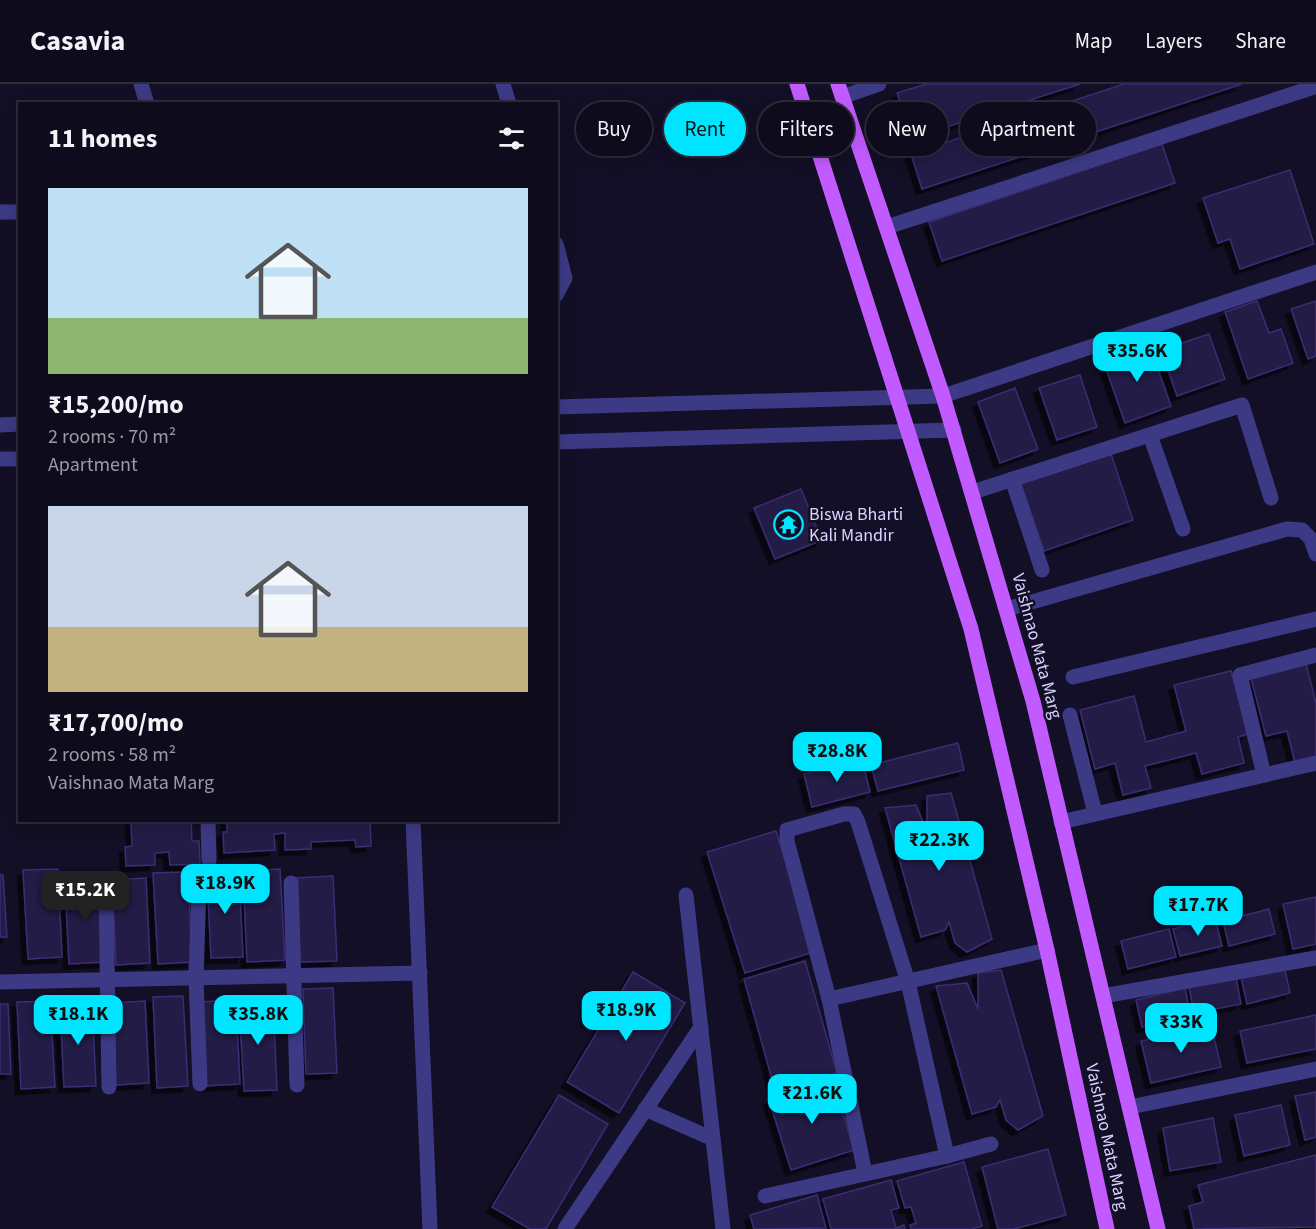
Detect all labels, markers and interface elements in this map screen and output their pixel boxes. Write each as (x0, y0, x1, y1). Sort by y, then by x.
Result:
text: Casavia (30, 21, 125, 61)
text: Map (1075, 26, 1112, 56)
text: Layers (1145, 26, 1202, 56)
text: Share (1235, 26, 1286, 56)
chip: Buy (576, 102, 652, 156)
chip: Rent (664, 102, 746, 156)
chip: Filters (758, 102, 854, 156)
chip: New (866, 102, 948, 156)
chip: Apartment (960, 102, 1096, 156)
text: 11 homes (48, 120, 157, 157)
icon: filters (495, 122, 528, 155)
icon: home (234, 227, 342, 335)
pin: ₹35.6K (1088, 332, 1186, 383)
text: ₹35.6K (1107, 337, 1167, 365)
text: ₹15,200/mo (48, 386, 184, 423)
text: 2 rooms · 70 m² (48, 423, 176, 451)
text: Apartment (48, 451, 138, 479)
place label: Biswa Bharti Kali Mandir (809, 502, 903, 548)
temple icon: Biswa Bharti Kali Mandir (772, 508, 804, 540)
icon: home (234, 545, 342, 653)
street label: Vaishnao Mata Marg (1006, 571, 1068, 721)
text: ₹17,700/mo (48, 704, 184, 741)
pin: ₹28.8K (788, 732, 886, 783)
text: ₹28.8K (807, 737, 867, 765)
text: 2 rooms · 58 m² (48, 741, 176, 769)
text: Vaishnao Mata Marg (48, 769, 214, 797)
pin: ₹22.3K (890, 821, 988, 872)
text: ₹22.3K (909, 826, 969, 854)
pin: ₹18.9K (176, 864, 274, 915)
text: ₹18.9K (195, 869, 255, 897)
pin: ₹15.2K (36, 871, 134, 922)
text: ₹15.2K (55, 876, 115, 904)
pin: ₹17.7K (1149, 886, 1247, 937)
text: ₹17.7K (1168, 891, 1228, 919)
pin: ₹18.9K (577, 991, 675, 1042)
pin: ₹18.1K (29, 995, 127, 1046)
pin: ₹35.8K (209, 995, 307, 1046)
text: ₹18.9K (596, 996, 656, 1024)
text: ₹18.1K (48, 1000, 108, 1028)
text: ₹35.8K (228, 1000, 288, 1028)
pin: ₹33K (1145, 1003, 1217, 1054)
text: ₹33K (1159, 1008, 1203, 1036)
street label: Vaishnao Mata Marg (1079, 1061, 1135, 1213)
pin: ₹21.6K (763, 1074, 861, 1125)
text: ₹21.6K (782, 1079, 842, 1107)

